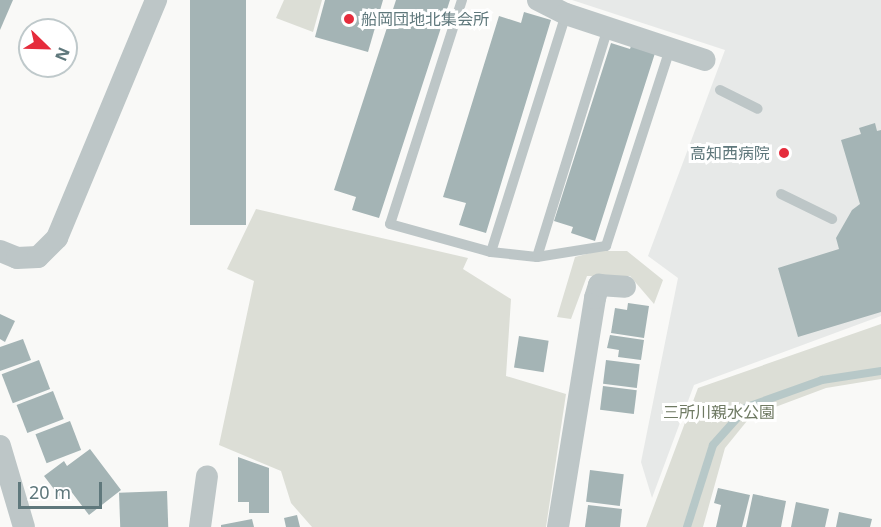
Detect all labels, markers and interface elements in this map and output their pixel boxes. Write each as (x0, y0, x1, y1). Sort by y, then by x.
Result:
place label: 船岡団地北集会所 (361, 9, 489, 29)
marker: 船岡団地北集会所 (342, 12, 356, 26)
north arrow (18, 18, 78, 78)
text: N (50, 44, 75, 65)
place label: 高知西病院 (690, 143, 770, 163)
marker: 高知西病院 (775, 144, 793, 162)
park label: 三所川親水公園 (663, 402, 775, 422)
scale bar (21, 470, 105, 508)
text: 20 m (29, 480, 71, 504)

